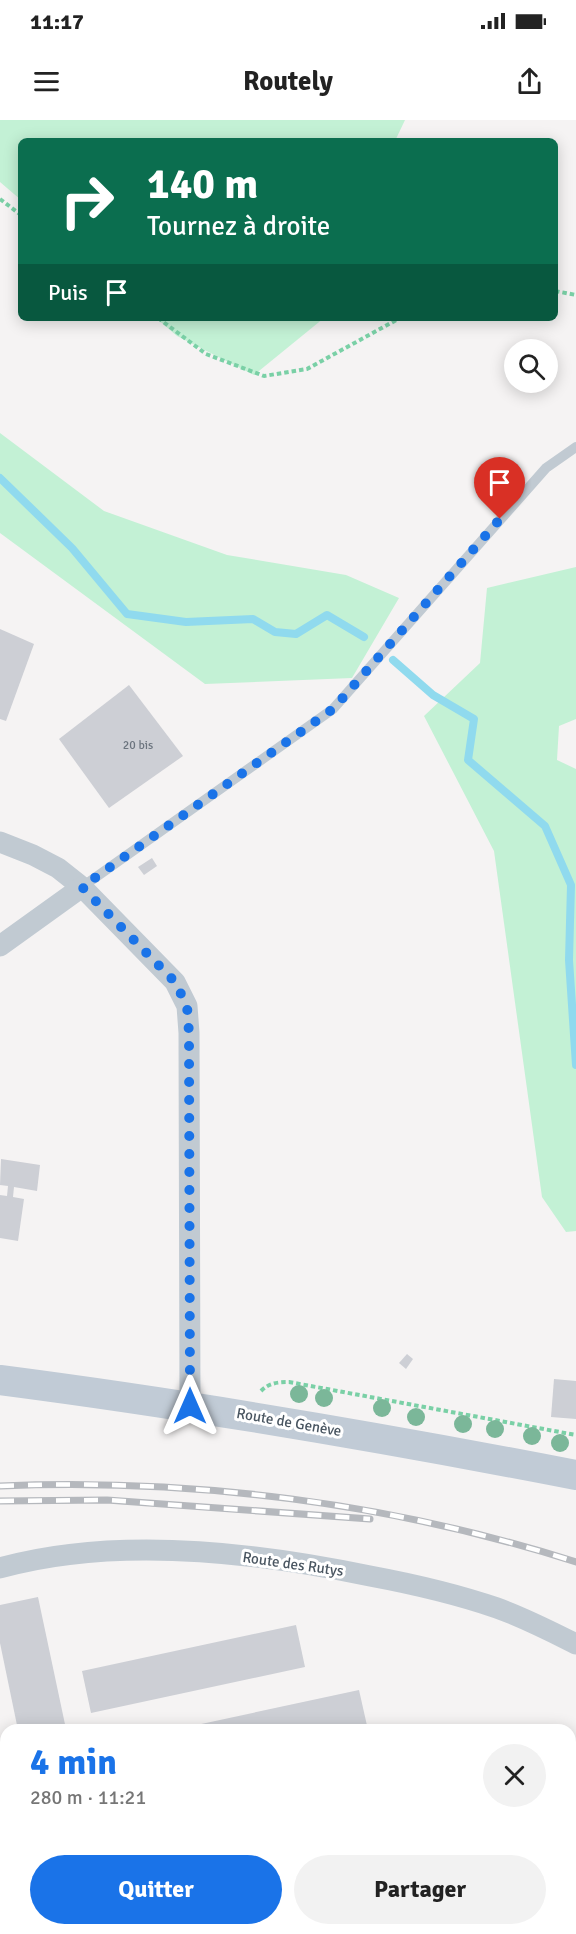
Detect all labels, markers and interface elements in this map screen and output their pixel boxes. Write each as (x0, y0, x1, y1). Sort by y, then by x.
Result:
text: 11:17 (30, 8, 84, 35)
icon: menu (30, 65, 63, 98)
text: Routely (243, 65, 333, 98)
icon: share (513, 65, 546, 98)
text: 140 m (147, 159, 258, 210)
icon: right (48, 162, 126, 240)
text: Tournez à droite (147, 210, 330, 243)
icon: arrive (100, 276, 133, 309)
text: Puis (48, 279, 88, 306)
map controls (504, 339, 558, 393)
button: search (504, 339, 558, 393)
pin (474, 457, 525, 519)
icon: arrive (483, 466, 516, 499)
house number: 20 bis (123, 738, 153, 753)
position arrow (158, 1374, 222, 1438)
street label: Route de Genève (235, 1404, 343, 1440)
street label: Route des Rutys (241, 1548, 345, 1580)
text: 4 min (30, 1740, 117, 1785)
button: close (483, 1744, 546, 1807)
text: 280 m · 11:21 (30, 1785, 146, 1810)
button: Quitter (30, 1855, 282, 1924)
button: Partager (294, 1855, 546, 1924)

